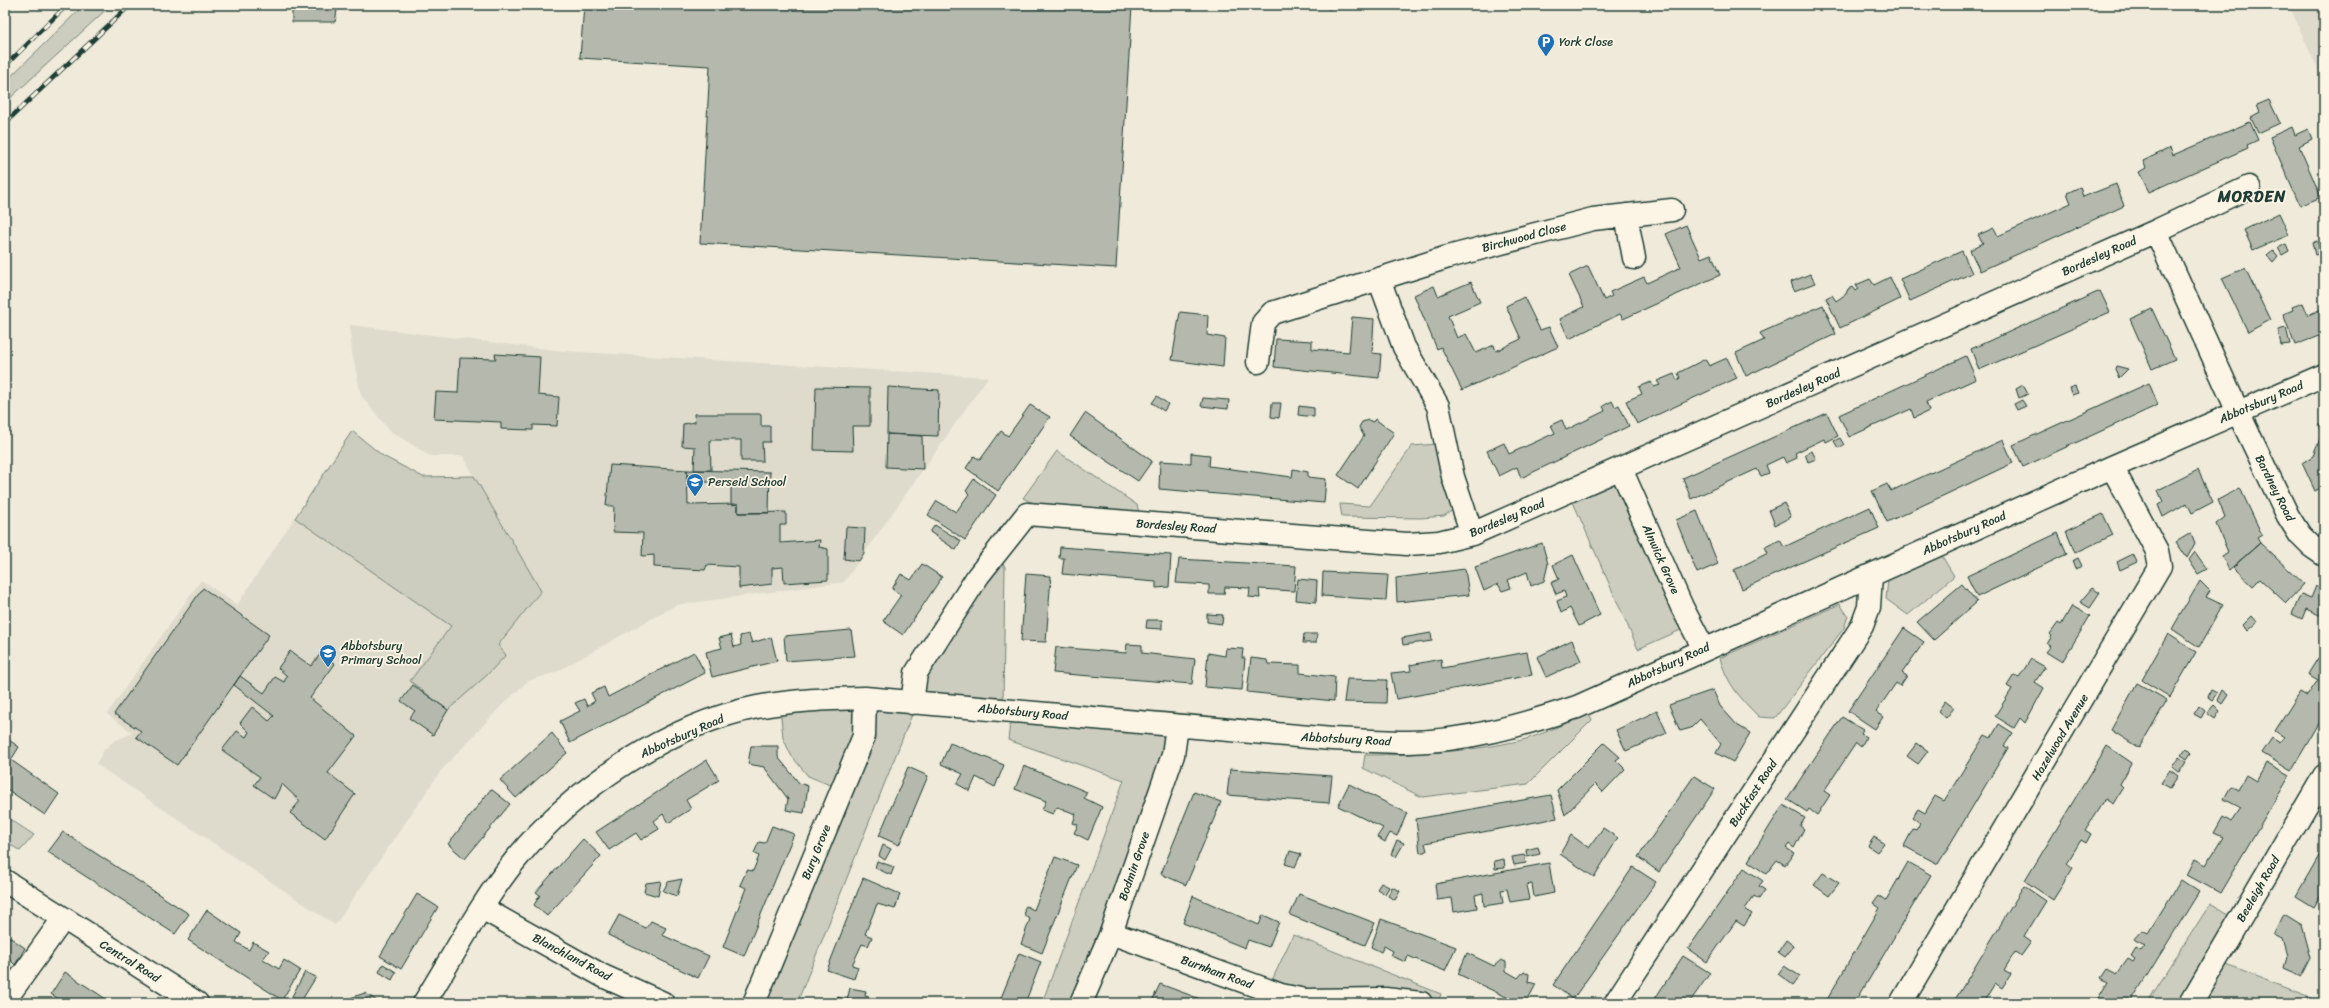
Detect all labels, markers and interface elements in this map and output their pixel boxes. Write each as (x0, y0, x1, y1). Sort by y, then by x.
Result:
place label: York Close (1559, 31, 1613, 53)
parking icon: York Close (1536, 32, 1556, 57)
district label: MORDEN (2217, 182, 2286, 211)
street label: Birchwood Close (1479, 215, 1569, 259)
street label: Bordesley Road (2058, 229, 2141, 282)
street label: Bordesley Road (1762, 361, 1845, 414)
street label: Abbotsbury Road (2214, 374, 2307, 430)
street label: Bardney Road (2249, 451, 2302, 526)
place label: Perseid School (708, 471, 787, 493)
school or university icon: Perseid School (685, 472, 705, 497)
street label: Bordesley Road (1466, 492, 1549, 544)
street label: Abbotsbury Road (1917, 504, 2010, 562)
street label: Bordesley Road (1135, 512, 1217, 540)
street label: Alnwick Grove (1635, 519, 1686, 598)
place label: Abbotsbury Primary School (340, 635, 422, 671)
street label: Abbotsbury Road (1622, 636, 1714, 694)
school or university icon: Abbotsbury Primary School (318, 643, 338, 668)
street label: Hazelwood Avenue (2025, 689, 2095, 785)
street label: Abbotsbury Road (976, 697, 1069, 727)
street label: Abbotsbury Road (635, 707, 728, 765)
street label: Abbotsbury Road (1299, 726, 1392, 752)
street label: Buckfast Road (1723, 754, 1784, 831)
street label: Bury Grove (795, 821, 837, 883)
street label: Bodmin Grove (1112, 828, 1156, 904)
street label: Beeleigh Road (2230, 850, 2287, 926)
street label: Blanchland Road (529, 927, 616, 987)
street label: Central Road (95, 934, 165, 989)
street label: Burnham Road (1178, 949, 1257, 995)

